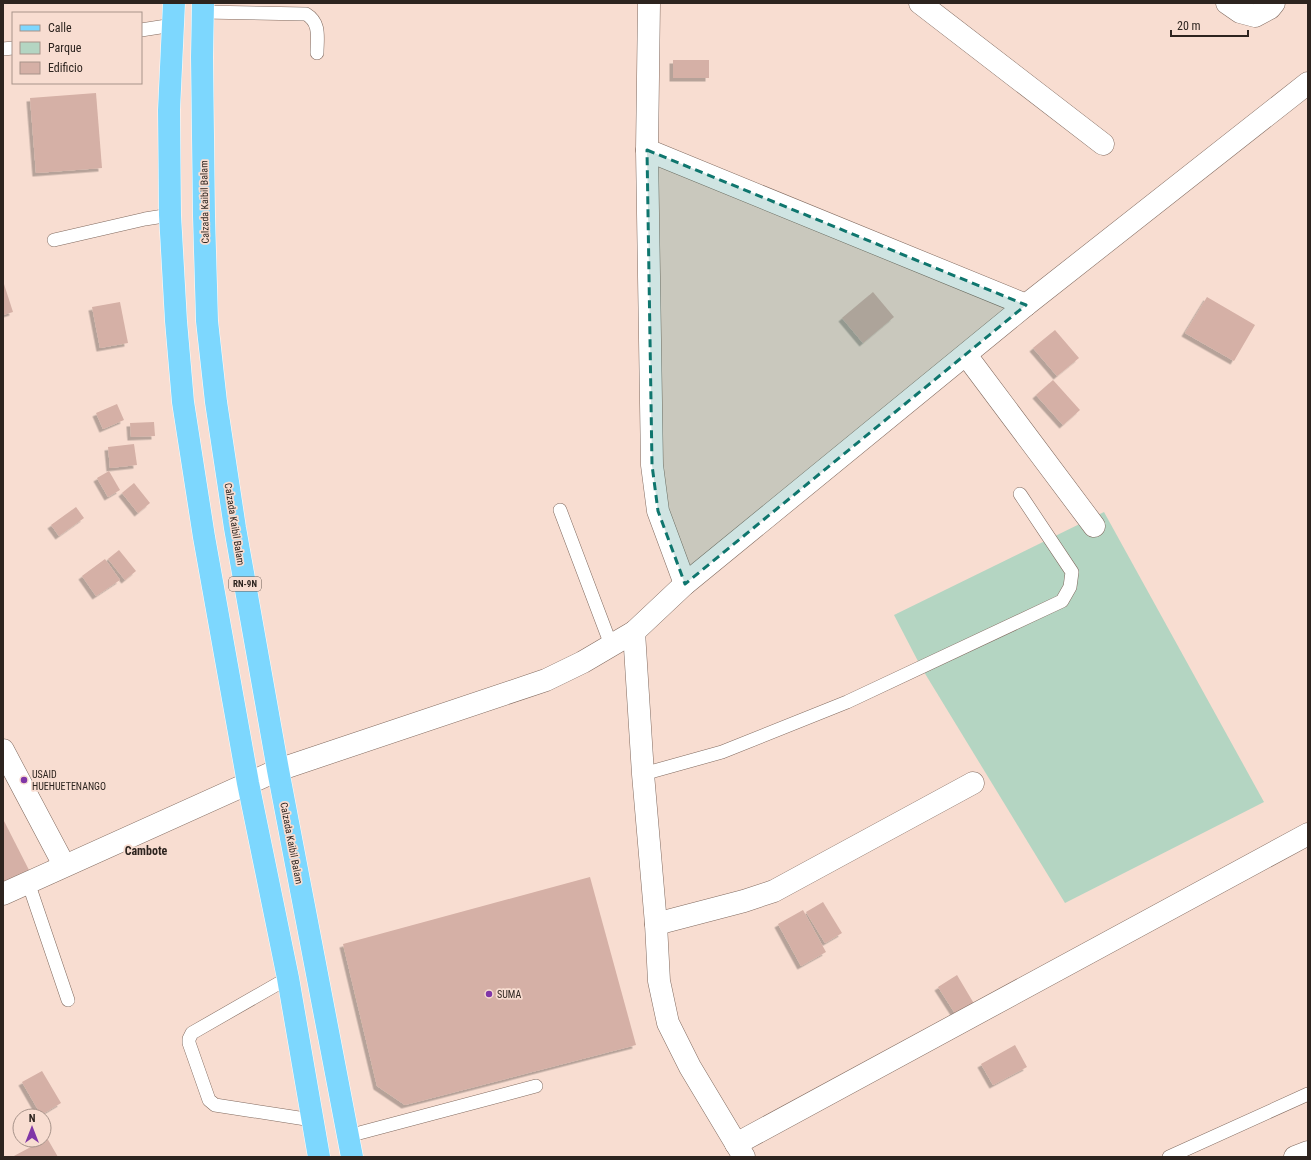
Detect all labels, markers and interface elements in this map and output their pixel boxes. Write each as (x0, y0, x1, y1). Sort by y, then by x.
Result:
legend (12, 12, 142, 84)
scale bar (1171, 12, 1248, 38)
text: 20 m (1177, 19, 1201, 33)
text: Calle (48, 21, 72, 35)
text: Parque (48, 41, 82, 55)
text: Edificio (48, 61, 83, 75)
street label: Calzada Kaibil Balam (198, 160, 211, 244)
street label: Calzada Kaibil Balam (223, 482, 246, 566)
road number: RN-9N (229, 577, 261, 591)
place label: USAID HUEHUETENANGO (32, 769, 106, 792)
marker: USAID HUEHUETENANGO (19, 775, 29, 785)
street label: Calzada Kaibil Balam (278, 801, 305, 885)
district label: Cambote (125, 844, 168, 858)
marker: SUMA (484, 989, 494, 999)
place label: SUMA (497, 989, 521, 1000)
north arrow (12, 1108, 52, 1148)
text: N (29, 1112, 36, 1125)

